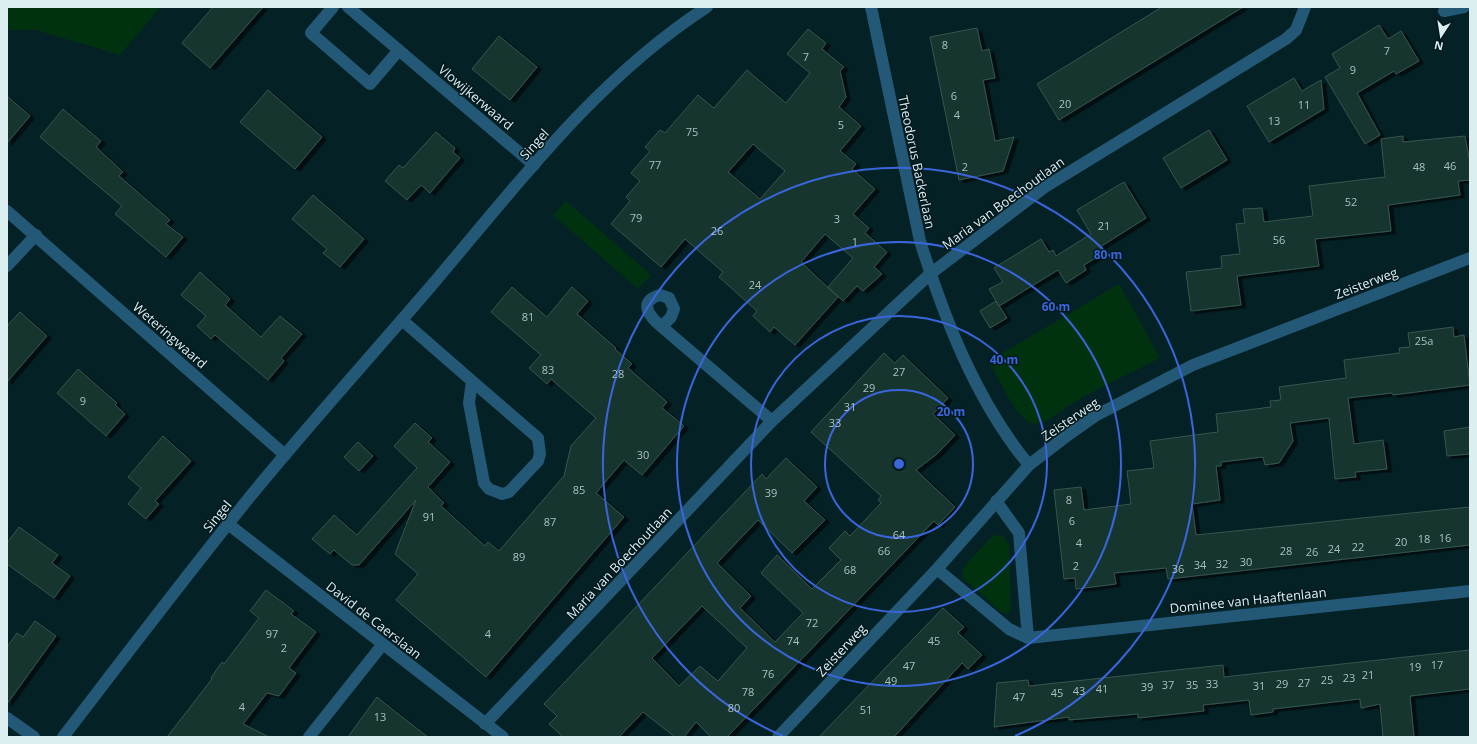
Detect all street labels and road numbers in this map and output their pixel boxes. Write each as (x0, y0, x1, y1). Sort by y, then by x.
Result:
street label: Vlowijkerwaard (435, 60, 517, 134)
street label: Theodorus Backerlaan (894, 94, 940, 230)
street label: Singel (515, 125, 553, 163)
street label: Maria van Boechoutlaan (938, 153, 1068, 253)
street label: Zeisterweg (1332, 263, 1400, 303)
street label: Weteringwaard (129, 298, 211, 372)
street label: Zeisterweg (1038, 393, 1102, 445)
street label: Singel (199, 496, 235, 536)
street label: Maria van Boechoutlaan (562, 503, 676, 623)
street label: David de Caerslaan (323, 577, 425, 663)
street label: Dominee van Haaftenlaan (1169, 583, 1327, 617)
street label: Zeisterweg (812, 620, 870, 680)

